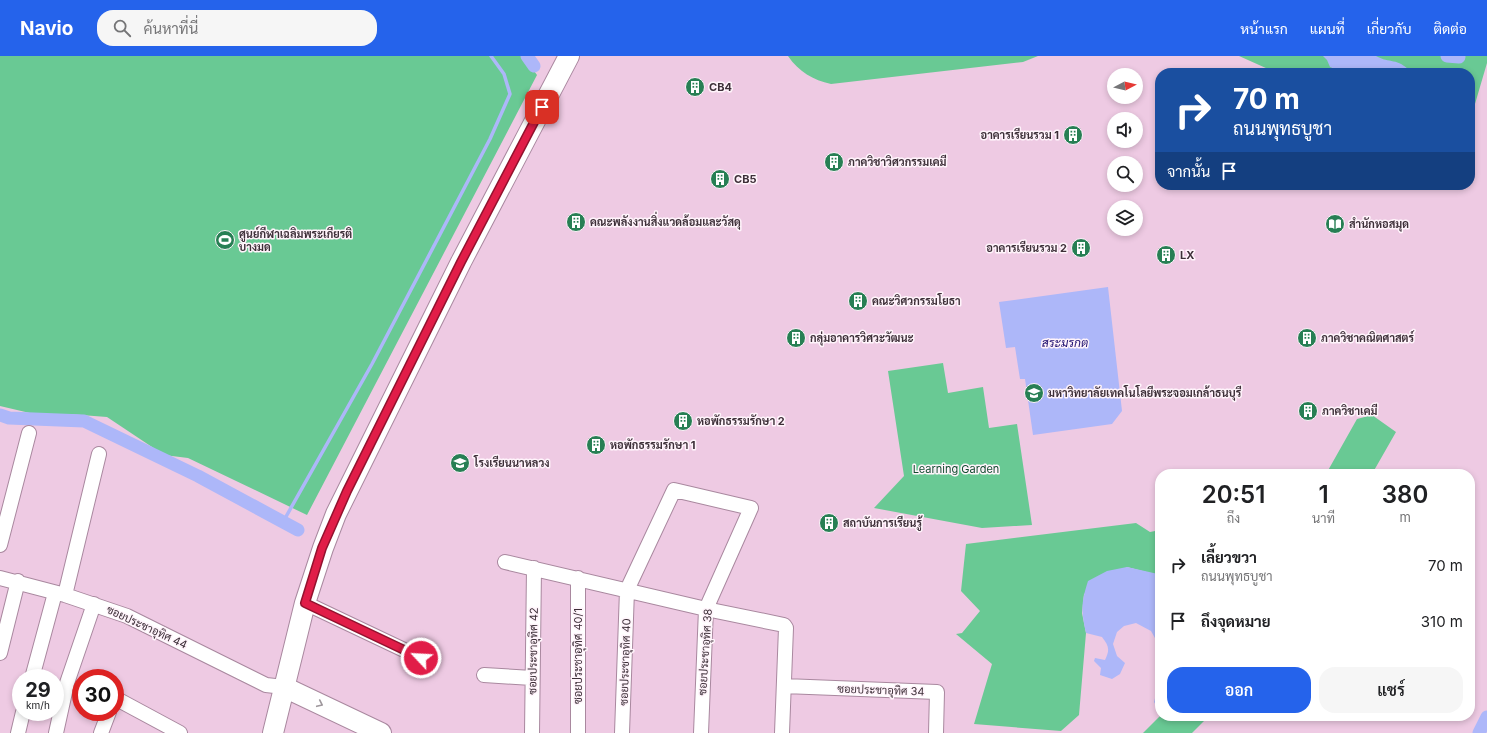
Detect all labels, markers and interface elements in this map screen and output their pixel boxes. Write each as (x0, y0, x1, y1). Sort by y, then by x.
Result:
search box (97, 10, 377, 46)
text: Navio (20, 17, 73, 40)
icon: search (111, 17, 133, 39)
text: ค้นหาที่นี่ (143, 19, 198, 38)
text: หน้าแรก (1240, 20, 1288, 37)
text: แผนที่ (1310, 20, 1345, 37)
text: เกี่ยวกับ (1367, 20, 1411, 37)
text: ติดต่อ (1433, 20, 1467, 37)
north arrow (1107, 68, 1143, 104)
map controls (1107, 68, 1143, 236)
building icon: CB4 (684, 76, 706, 98)
place label: CB4 (709, 80, 732, 94)
text: 70 m (1233, 82, 1300, 116)
icon: right (1167, 84, 1219, 136)
pin (525, 90, 559, 124)
icon: arrive (531, 96, 553, 118)
button: sound (1107, 112, 1143, 148)
text: ถนนพุทธบูชา (1233, 118, 1332, 139)
building icon: อาคารเรียนรวม 1 (1062, 124, 1084, 146)
place label: อาคารเรียนรวม 1 (981, 127, 1059, 142)
building icon: ภาควิชาวิศวกรรมเคมี (823, 151, 845, 173)
place label: ภาควิชาวิศวกรรมเคมี (848, 154, 947, 169)
button: search (1107, 156, 1143, 192)
icon: arrive (1218, 160, 1240, 182)
text: จากนั้น (1167, 162, 1210, 181)
building icon: CB5 (709, 168, 731, 190)
place label: CB5 (734, 172, 756, 186)
button: layers (1107, 200, 1143, 236)
building icon: คณะพลังงานสิ่งแวดล้อมและวัสดุ (565, 211, 587, 233)
place label: คณะพลังงานสิ่งแวดล้อมและวัสดุ (590, 211, 741, 230)
library icon: สำนักหอสมุด (1324, 213, 1346, 235)
place label: สำนักหอสมุด (1349, 217, 1409, 232)
place label: ศูนย์กีฬาเฉลิมพระเกียรติ บางมด (239, 226, 352, 254)
sports icon: ศูนย์กีฬาเฉลิมพระเกียรติ บางมด (214, 229, 236, 251)
building icon: อาคารเรียนรวม 2 (1070, 237, 1092, 259)
place label: อาคารเรียนรวม 2 (986, 240, 1067, 255)
building icon: LX (1155, 244, 1177, 266)
place label: LX (1180, 248, 1194, 262)
building icon: คณะวิศวกรรมโยธา (847, 290, 869, 312)
place label: คณะวิศวกรรมโยธา (872, 293, 961, 308)
building icon: กลุ่มอาคารวิศวะวัฒนะ (785, 327, 807, 349)
building icon: ภาควิชาคณิตศาสตร์ (1296, 327, 1318, 349)
place label: ภาควิชาคณิตศาสตร์ (1321, 330, 1415, 345)
place label: กลุ่มอาคารวิศวะวัฒนะ (810, 331, 914, 346)
water label: สระมรกต (1042, 335, 1088, 350)
school or university icon: มหาวิทยาลัยเทคโนโลยีพระจอมเกล้าธนบุรี (1023, 382, 1045, 404)
place label: มหาวิทยาลัยเทคโนโลยีพระจอมเกล้าธนบุรี (1048, 385, 1242, 401)
building icon: ภาควิชาเคมี (1297, 400, 1319, 422)
place label: ภาควิชาเคมี (1322, 403, 1378, 418)
building icon: หอพักธรรมรักษา 2 (672, 410, 694, 432)
place label: หอพักธรรมรักษา 2 (697, 414, 785, 428)
building icon: หอพักธรรมรักษา 1 (585, 434, 607, 456)
place label: หอพักธรรมรักษา 1 (610, 438, 696, 452)
school or university icon: โรงเรียนนาหลวง (449, 452, 471, 474)
place label: โรงเรียนนาหลวง (473, 455, 550, 470)
park label: Learning Garden (913, 462, 999, 476)
text: 20:51 (1202, 480, 1265, 509)
text: 1 (1319, 480, 1329, 509)
text: 380 (1382, 480, 1428, 509)
text: m (1399, 509, 1411, 525)
text: ถึง (1227, 510, 1240, 526)
text: นาที (1312, 510, 1335, 526)
building icon: สถาบันการเรียนรู้ (818, 512, 840, 534)
place label: สถาบันการเรียนรู้ (843, 515, 923, 531)
text: เลี้ยวขวา (1201, 548, 1257, 567)
icon: right (1167, 554, 1189, 576)
text: 70 m (1428, 556, 1463, 575)
text: ถนนพุทธบูชา (1201, 568, 1273, 584)
street label: ซอยประชาอุทิศ 44 (104, 602, 190, 654)
street label: ซอยประชาอุทิศ 42 (525, 607, 543, 695)
street label: ซอยประชาอุทิศ 40/1 (571, 608, 587, 704)
street label: ซอยประชาอุทิศ 38 (695, 608, 717, 696)
icon: arrive (1167, 610, 1189, 632)
text: ถึงจุดหมาย (1201, 612, 1271, 631)
text: 310 m (1421, 612, 1463, 631)
street label: ซอยประชาอุทิศ 40 (616, 618, 636, 706)
position arrow (400, 637, 442, 679)
button: ออก (1167, 667, 1311, 713)
button: แชร์ (1319, 667, 1463, 713)
speed limit sign: 30 (72, 669, 124, 721)
text: 29 (25, 678, 51, 702)
street label: ซอยประชาอุทิศ 34 (837, 681, 925, 701)
text: km/h (26, 699, 50, 711)
one-way arrow (315, 699, 323, 707)

